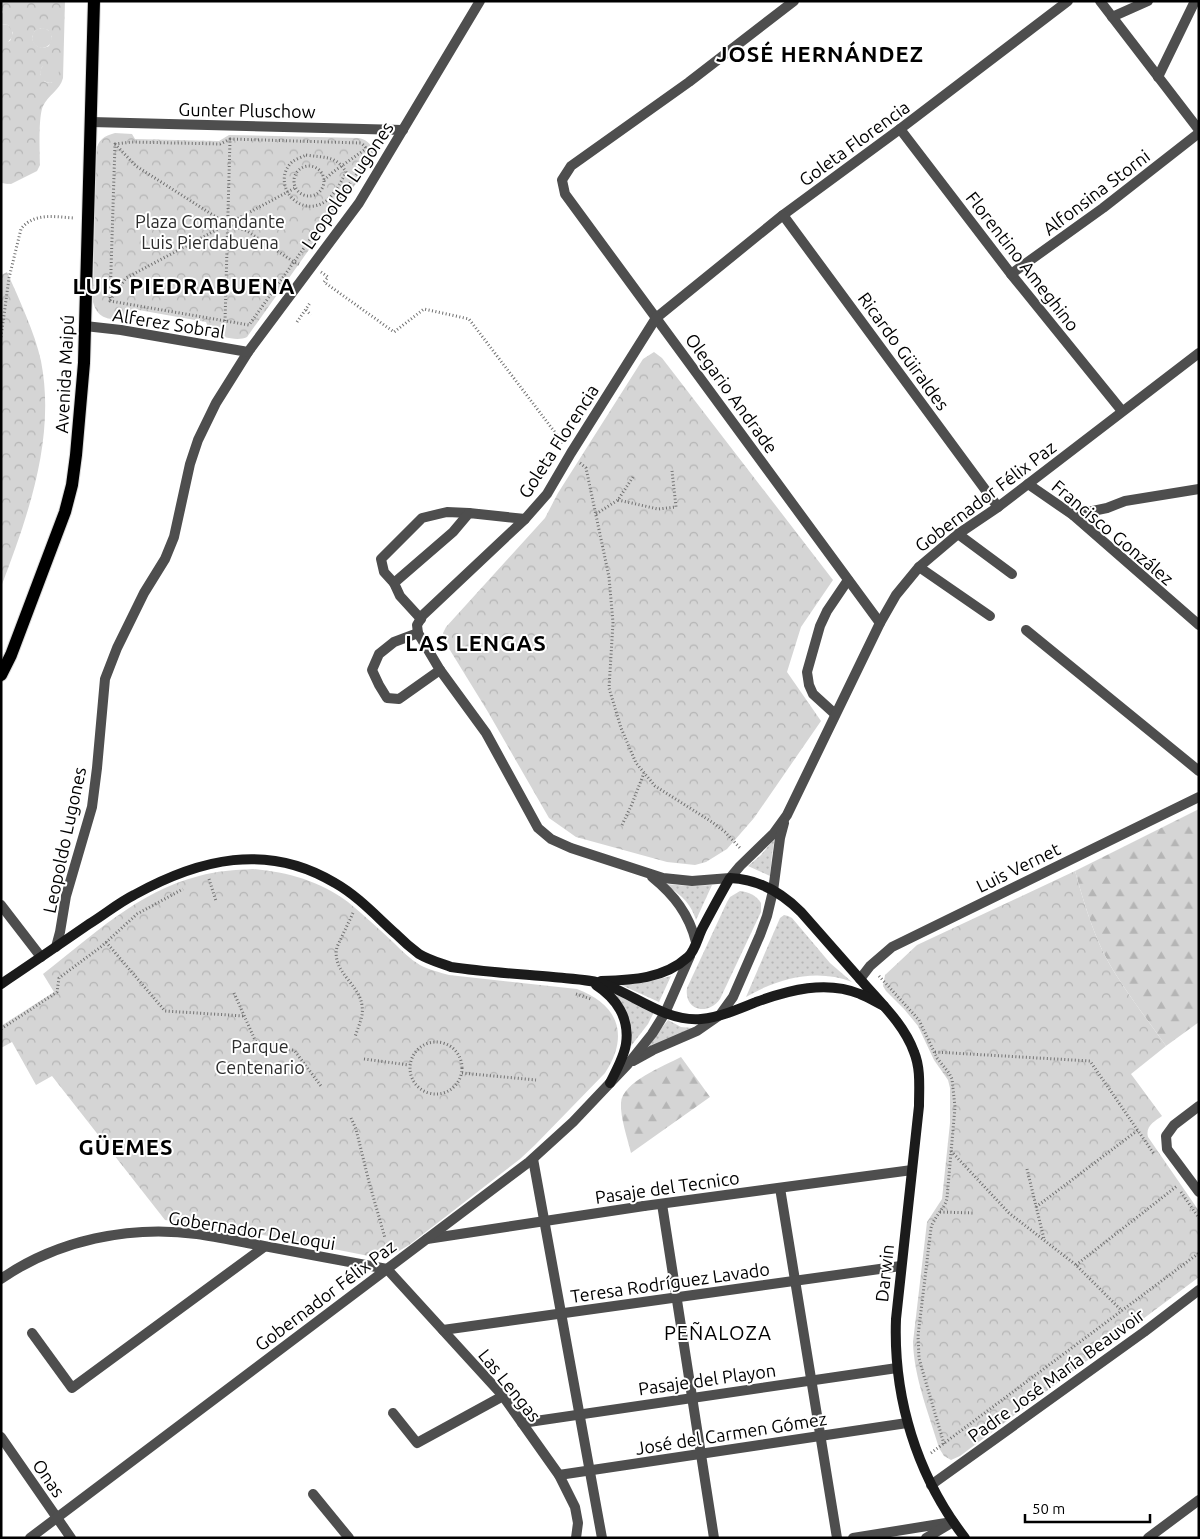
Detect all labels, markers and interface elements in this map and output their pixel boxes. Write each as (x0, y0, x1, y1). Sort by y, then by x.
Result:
district label: JOSÉ HERNÁNDEZ (716, 41, 924, 66)
street label: Goleta Florencia (795, 96, 913, 190)
street label: Gunter Pluschow (178, 99, 316, 121)
street label: Leopoldo Lugones (297, 118, 397, 252)
street label: Alfonsina Storni (1039, 145, 1153, 239)
street label: Florentino Ameghino (962, 187, 1084, 335)
park label: Plaza Comandante Luis Pierdabuena (135, 211, 285, 252)
district label: LUIS PIEDRABUENA (73, 273, 295, 298)
street label: Ricardo Güiraldes (855, 288, 954, 414)
street label: Alferez Sobral (111, 304, 227, 342)
street label: Avenida Maipú (51, 314, 77, 434)
street label: Olegario Andrade (682, 329, 782, 457)
street label: Goleta Florencia (514, 381, 602, 501)
street label: Gobernador Félix Paz (911, 437, 1059, 555)
street label: Francisco González (1048, 475, 1178, 589)
district label: LAS LENGAS (405, 630, 547, 655)
street label: Leopoldo Lugones (39, 765, 89, 915)
street label: Luis Vernet (973, 838, 1063, 896)
park label: Parque Centenario (215, 1036, 305, 1077)
district label: GÜEMES (79, 1134, 173, 1159)
street label: Pasaje del Tecnico (594, 1167, 740, 1207)
street label: Gobernador DeLoqui (167, 1207, 337, 1253)
street label: Gobernador Félix Paz (251, 1236, 399, 1354)
street label: Darwin (871, 1243, 897, 1303)
street label: Teresa Rodríguez Lavado (569, 1258, 771, 1306)
street label: Padre José María Beauvoir (964, 1304, 1148, 1446)
district label: PEÑALOZA (664, 1321, 772, 1344)
street label: Las Lengas (475, 1345, 545, 1425)
street label: Pasaje del Playon (637, 1359, 777, 1399)
street label: José del Carmen Gómez (634, 1408, 828, 1458)
street label: Onas (29, 1455, 69, 1501)
scale bar (1025, 1492, 1150, 1524)
text: 50 m (1032, 1500, 1065, 1517)

